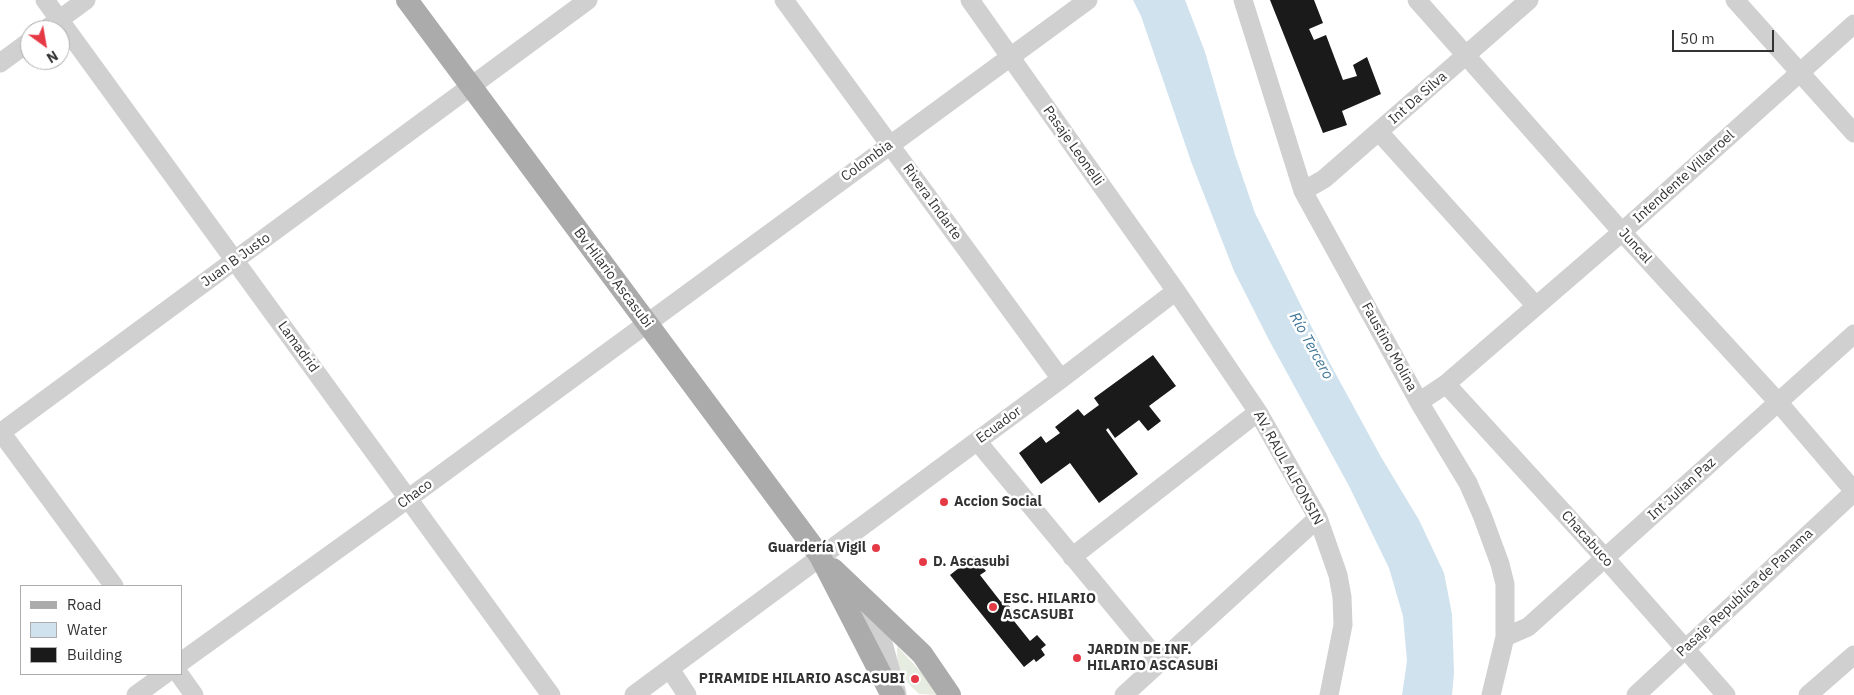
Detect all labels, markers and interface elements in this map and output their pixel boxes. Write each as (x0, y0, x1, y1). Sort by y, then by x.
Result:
north arrow (20, 20, 70, 70)
scale bar (1674, 20, 1776, 52)
text: 50 m (1680, 29, 1715, 48)
text: N (43, 47, 61, 67)
street label: Int Da Silva (1386, 68, 1450, 128)
street label: Pasaje Leonelli (1039, 103, 1107, 189)
street label: Intendente Villarroel (1630, 127, 1738, 227)
street label: Colombia (838, 137, 896, 185)
street label: Rivera Indarte (899, 161, 965, 243)
street label: Bv Hilario Ascasubi (570, 225, 656, 331)
street label: Juncal (1615, 225, 1655, 267)
street label: Juan B Justo (198, 229, 274, 291)
street label: Faustino Molina (1358, 300, 1420, 394)
water label: Río Tercero (1285, 309, 1337, 383)
street label: Lamadrid (274, 318, 322, 376)
street label: Ecuador (973, 403, 1025, 447)
street label: AV. RAUL ALFONSIN (1250, 408, 1326, 528)
street label: Int Julian Paz (1645, 454, 1719, 524)
street label: Chaco (394, 476, 436, 512)
place label: Accion Social (954, 494, 1042, 510)
marker: Accion Social (938, 496, 950, 508)
street label: Chacabuco (1558, 508, 1616, 570)
street label: Pasaje Republica de Panama (1673, 525, 1817, 661)
place label: Guardería Vigil (768, 540, 866, 556)
marker: Guardería Vigil (870, 542, 882, 554)
place label: D. Ascasubi (933, 554, 1010, 570)
marker: D. Ascasubi (917, 556, 929, 568)
legend (20, 585, 182, 675)
place label: ESC. HILARIO ASCASUBI (1003, 591, 1096, 624)
text: Road (67, 595, 102, 614)
marker: ESC. HILARIO ASCASUBI (987, 601, 999, 613)
text: Water (67, 620, 107, 639)
place label: JARDIN DE INF. HILARIO ASCASUBi (1087, 642, 1218, 674)
text: Building (67, 645, 122, 664)
marker: JARDIN DE INF. HILARIO ASCASUBi (1071, 652, 1083, 664)
place label: PIRAMIDE HILARIO ASCASUBI (699, 671, 905, 687)
marker: PIRAMIDE HILARIO ASCASUBI (909, 673, 921, 685)

